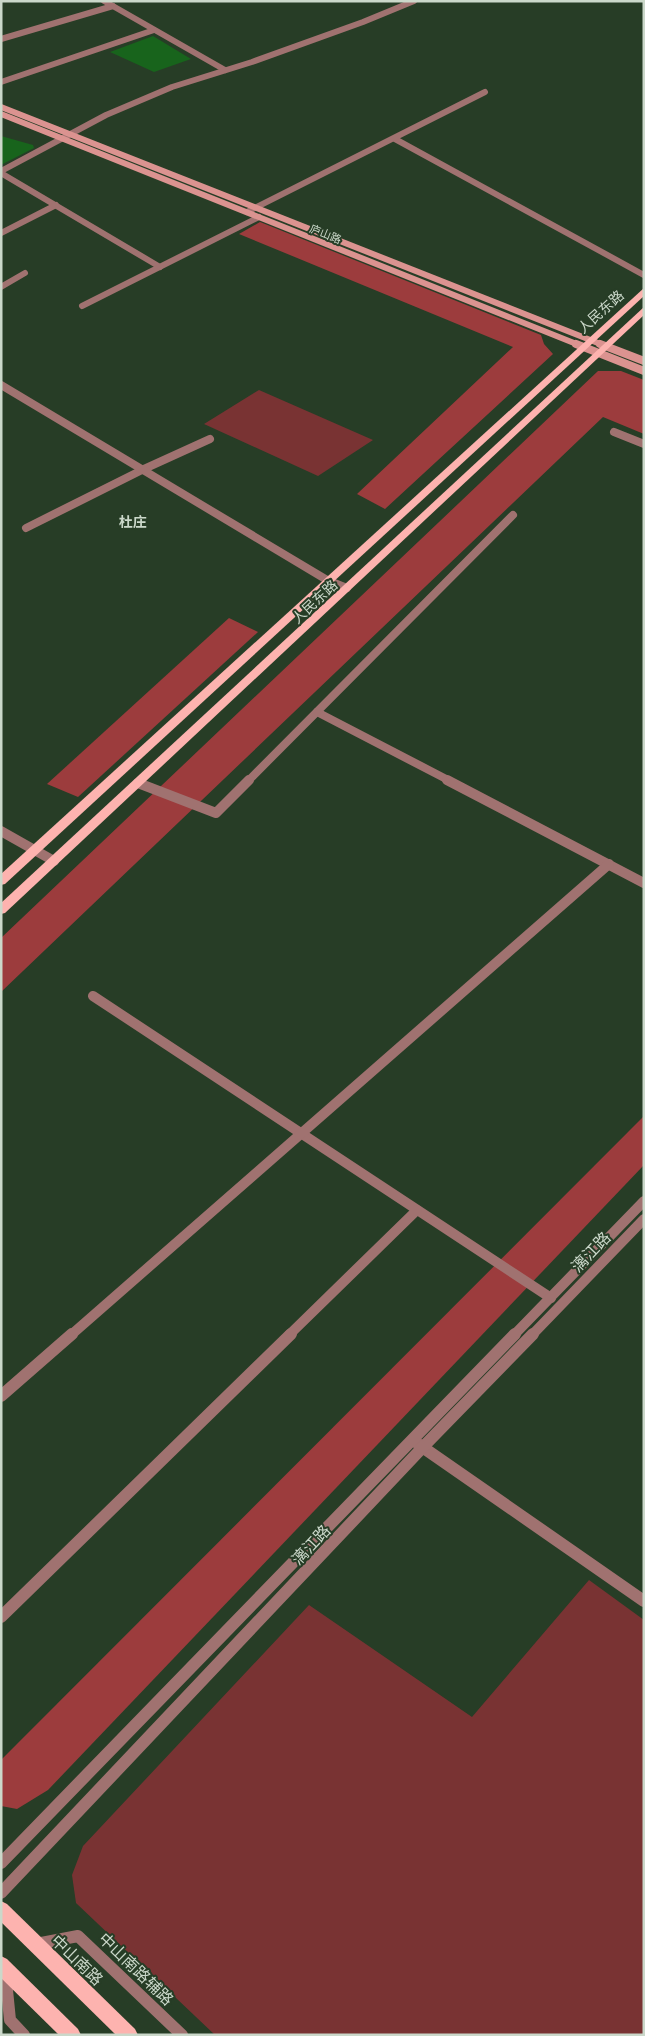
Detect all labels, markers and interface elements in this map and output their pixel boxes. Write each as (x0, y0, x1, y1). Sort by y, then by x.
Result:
street label: 庐山路 (308, 219, 344, 247)
street label: 人民东路 (573, 285, 627, 337)
district label: 杜庄 (119, 511, 147, 531)
street label: 人民东路 (287, 575, 341, 627)
street label: 漓江路 (565, 1225, 615, 1277)
street label: 漓江路 (285, 1518, 335, 1570)
street label: 中山南路辅路 (94, 1926, 180, 2010)
street label: 中山南路 (47, 1928, 109, 1990)

